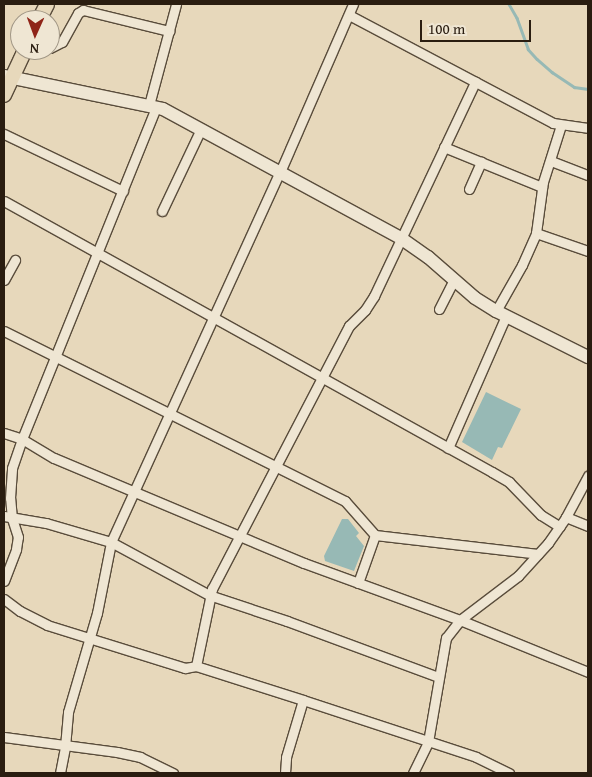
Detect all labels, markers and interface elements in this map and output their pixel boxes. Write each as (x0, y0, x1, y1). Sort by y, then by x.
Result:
north arrow (10, 10, 60, 60)
scale bar (422, 10, 533, 42)
text: 100 m (428, 18, 465, 39)
text: N (29, 39, 40, 59)

